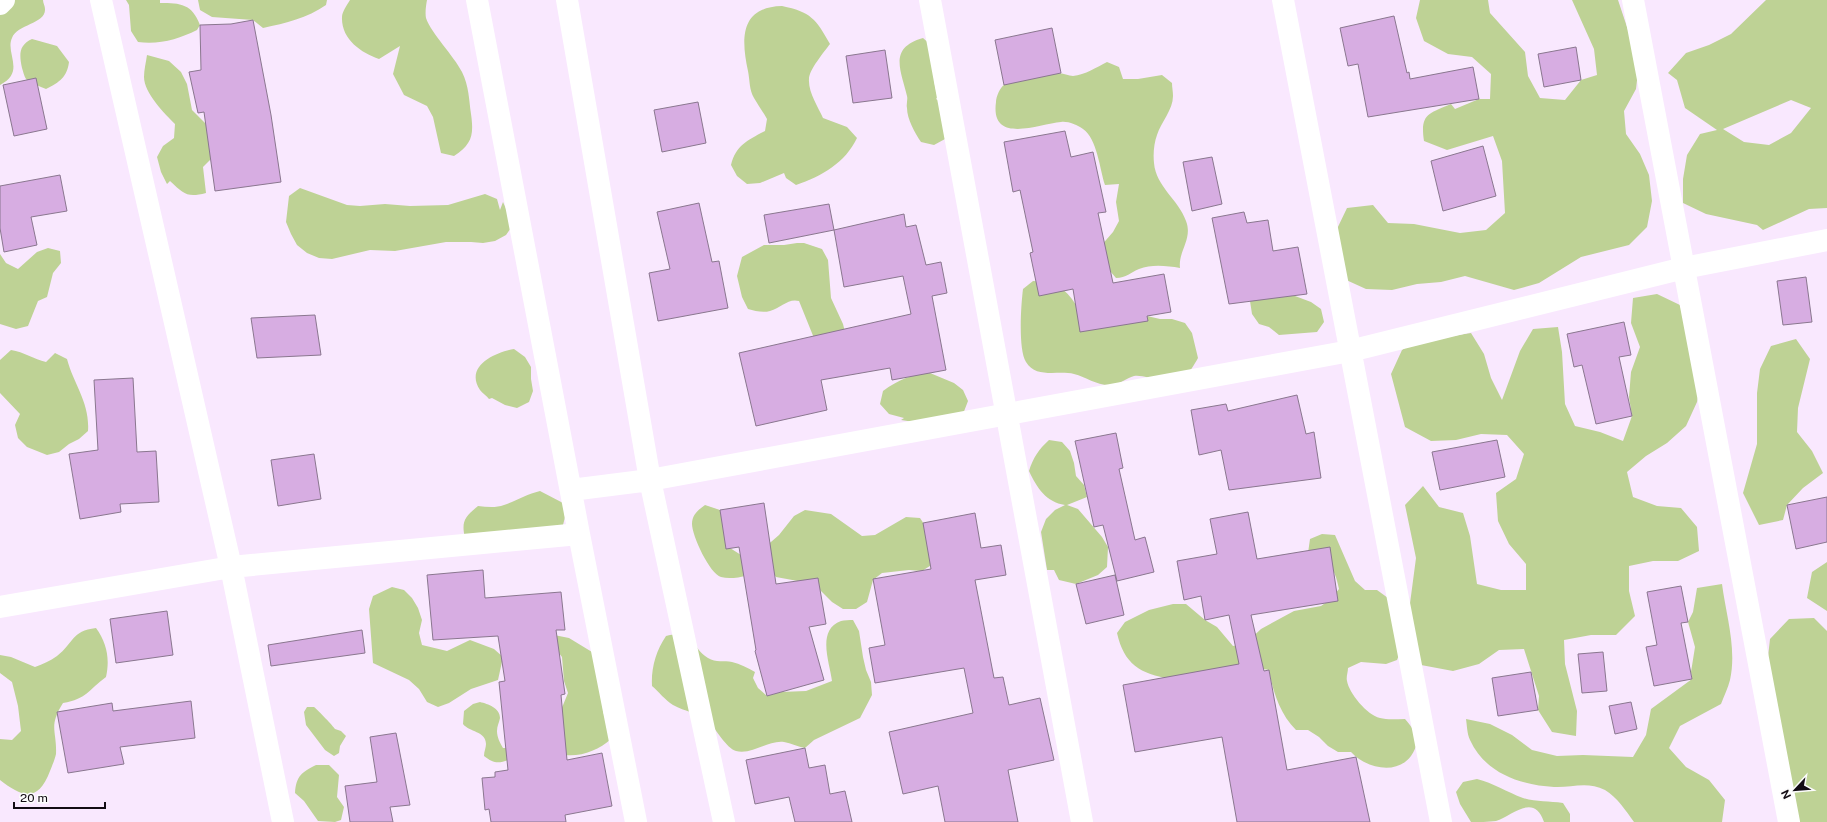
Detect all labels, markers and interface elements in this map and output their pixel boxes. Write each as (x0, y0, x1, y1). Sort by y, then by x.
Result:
north arrow (1775, 770, 1815, 810)
scale bar (14, 784, 105, 810)
text: N (1779, 788, 1793, 801)
text: 20 m (20, 791, 48, 805)

